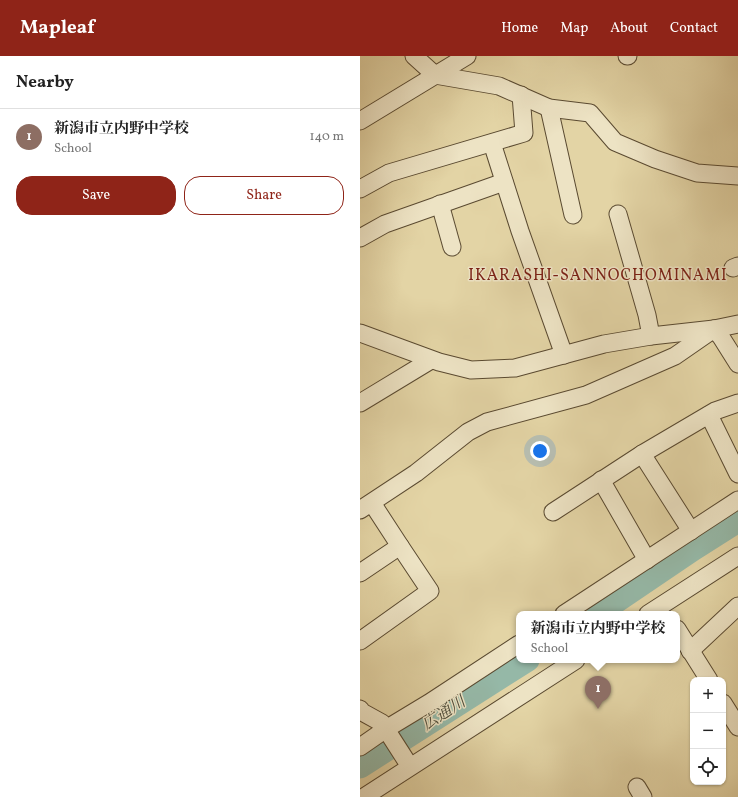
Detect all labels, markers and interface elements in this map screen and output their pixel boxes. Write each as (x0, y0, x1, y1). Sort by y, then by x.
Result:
text: Mapleaf (20, 15, 95, 41)
text: Home (501, 19, 538, 38)
text: Map (560, 19, 588, 38)
text: About (610, 19, 648, 38)
text: Contact (670, 19, 718, 38)
text: Nearby (16, 71, 74, 94)
text: 新潟市立内野中学校 (54, 119, 189, 140)
text: 1 (26, 128, 32, 146)
text: 140 m (310, 128, 344, 146)
text: School (54, 140, 92, 158)
button: Save (16, 176, 176, 215)
button: Share (184, 176, 344, 215)
district label: IKARASHI-SANNOCHOMINAMI (468, 265, 728, 287)
your location (530, 441, 550, 461)
popup (516, 611, 680, 663)
text: 新潟市立内野中学校 (530, 619, 666, 640)
text: School (530, 640, 568, 658)
pin: 1 (585, 676, 611, 709)
map controls (690, 677, 726, 785)
button: + (690, 677, 726, 713)
water label: 広通川 (418, 691, 472, 736)
button: − (690, 713, 726, 749)
button: locate (690, 749, 726, 785)

